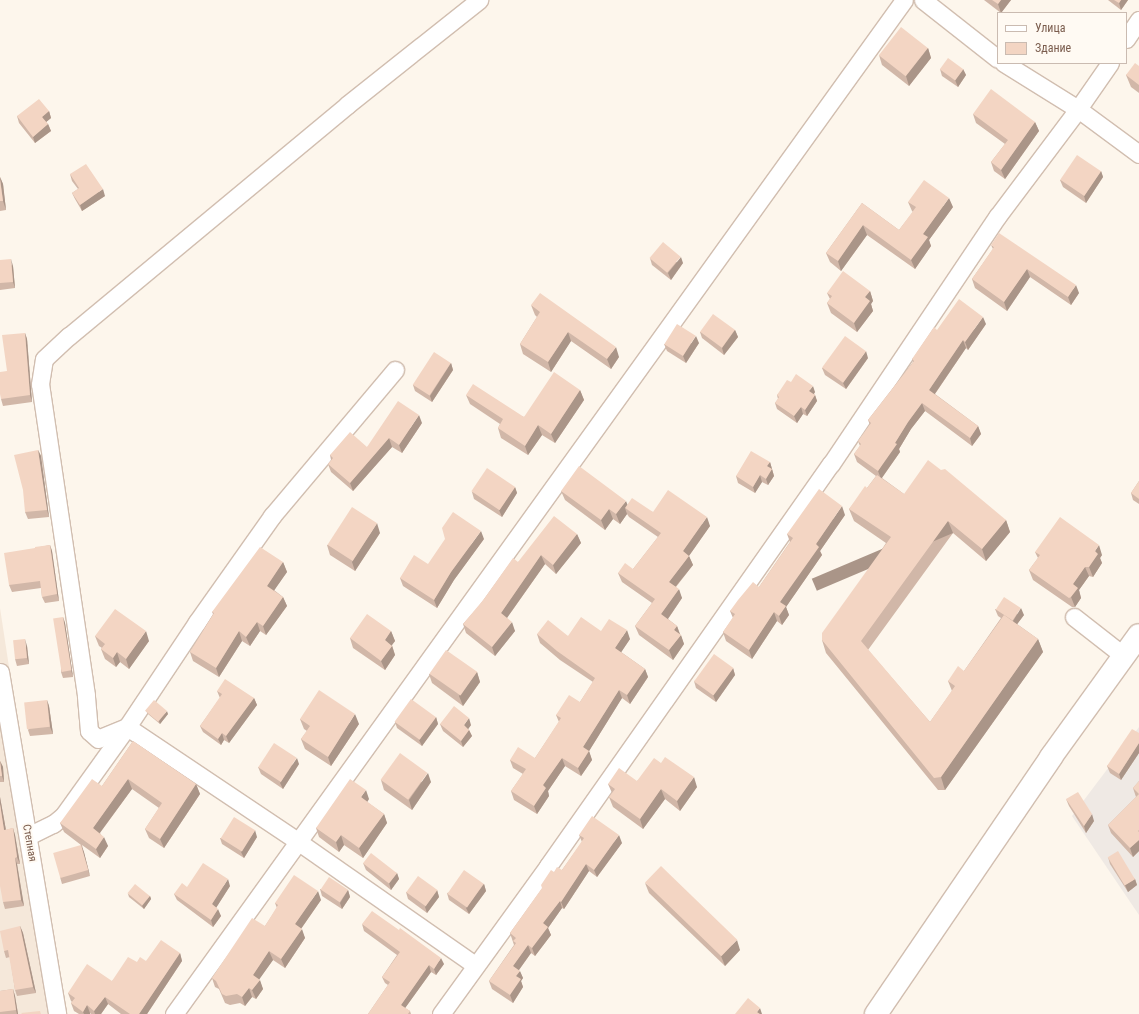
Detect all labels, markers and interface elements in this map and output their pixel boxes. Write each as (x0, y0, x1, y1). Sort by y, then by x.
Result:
legend (997, 12, 1127, 64)
text: Улица (1035, 21, 1065, 35)
text: Здание (1035, 41, 1071, 55)
street label: Степная (19, 823, 39, 863)

